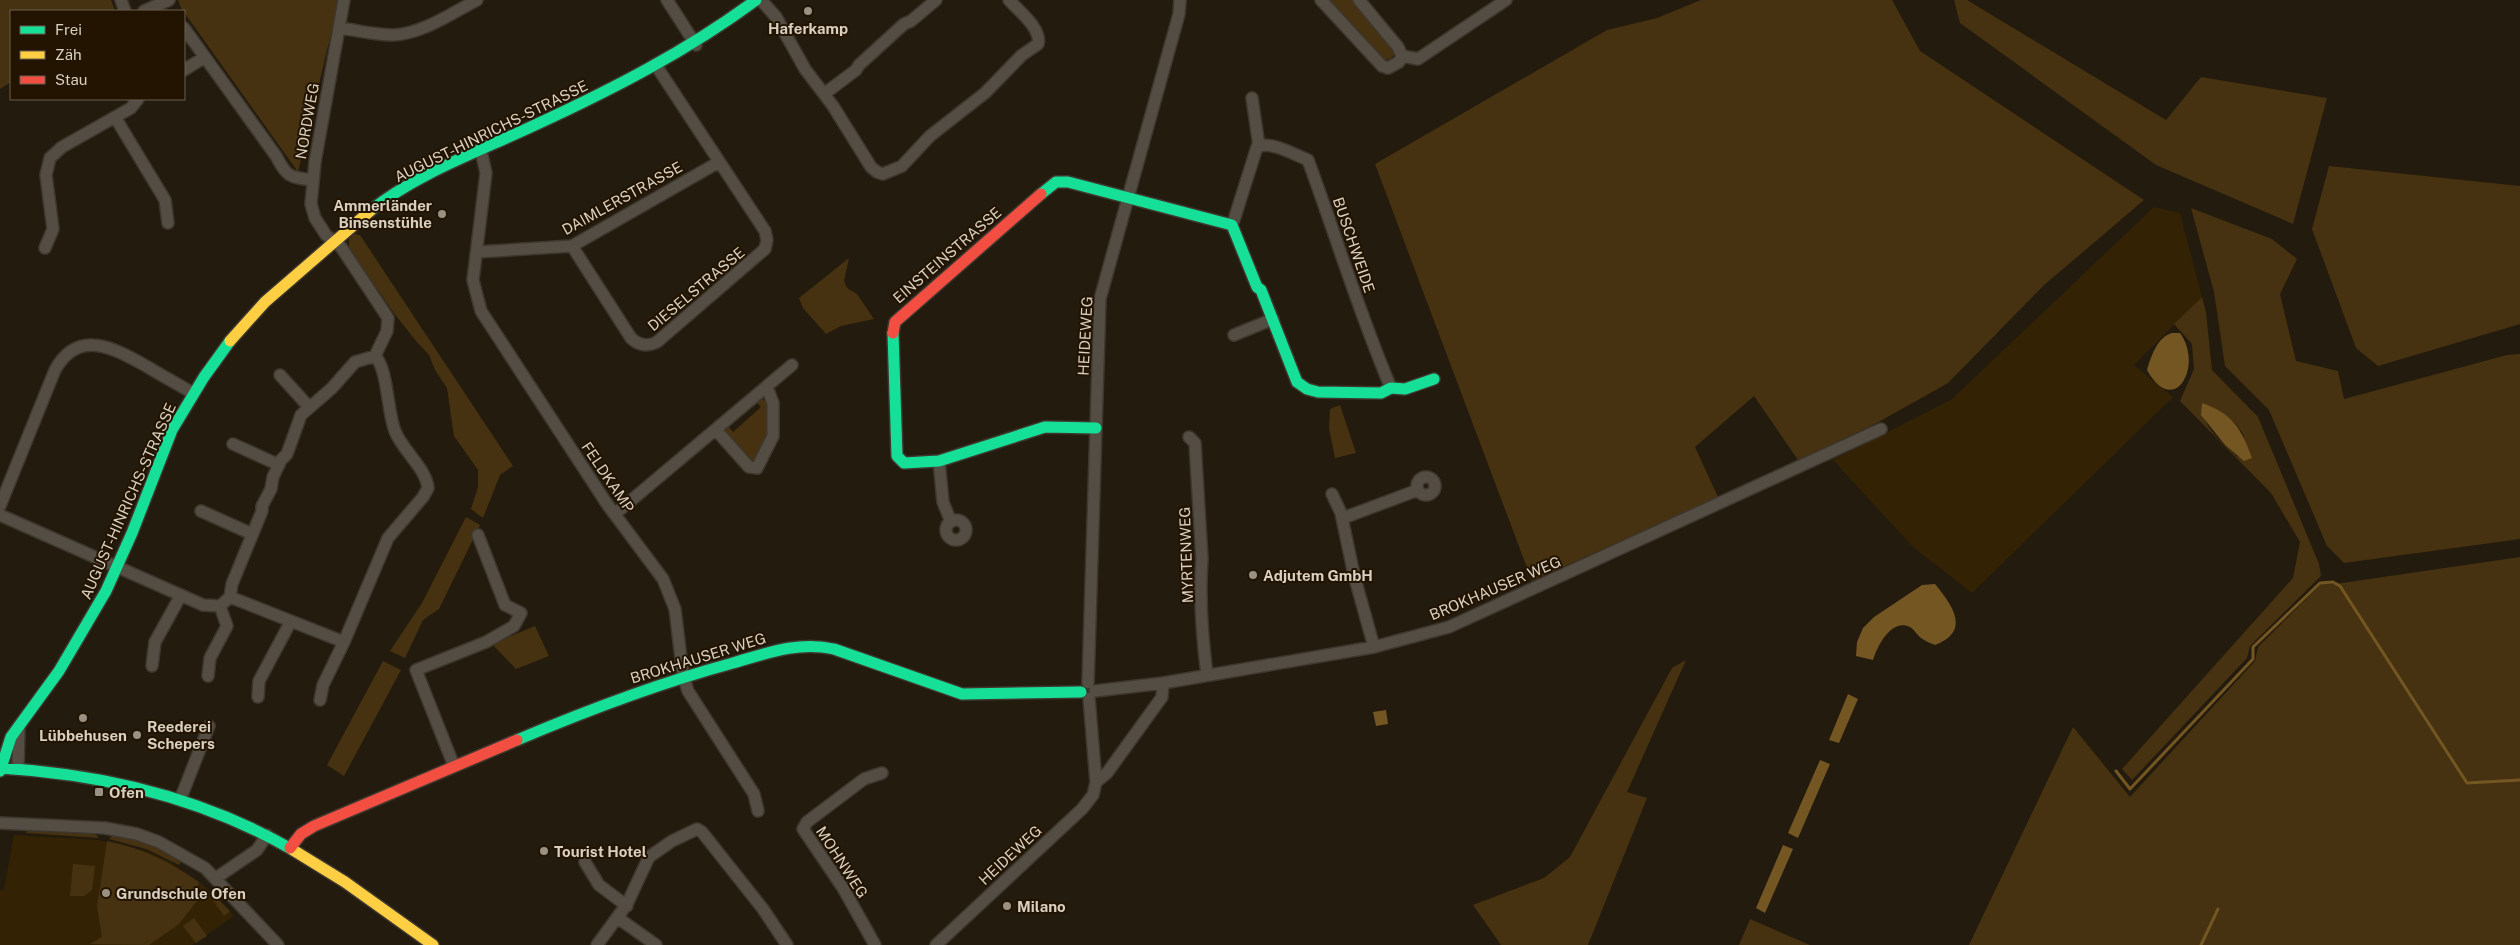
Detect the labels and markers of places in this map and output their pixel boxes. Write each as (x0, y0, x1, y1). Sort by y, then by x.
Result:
marker: Haferkamp (802, 5, 814, 17)
place label: Haferkamp (768, 20, 848, 37)
place label: Ammerländer Binsenstühle (333, 197, 432, 231)
marker: Ammerländer Binsenstühle (436, 208, 448, 220)
place label: Adjutem GmbH (1263, 567, 1373, 584)
marker: Adjutem GmbH (1247, 569, 1259, 581)
marker: Lübbehusen (77, 712, 89, 724)
place label: Reederei Schepers (147, 718, 215, 752)
place label: Lübbehusen (39, 727, 127, 744)
marker: Reederei Schepers (131, 729, 143, 741)
place label: Ofen (109, 784, 144, 801)
marker: Ofen (93, 786, 105, 798)
place label: Tourist Hotel (554, 843, 647, 860)
marker: Tourist Hotel (538, 845, 550, 857)
place label: Grundschule Ofen (116, 885, 246, 902)
marker: Grundschule Ofen (100, 887, 112, 899)
place label: Milano (1017, 898, 1066, 915)
marker: Milano (1001, 900, 1013, 912)

